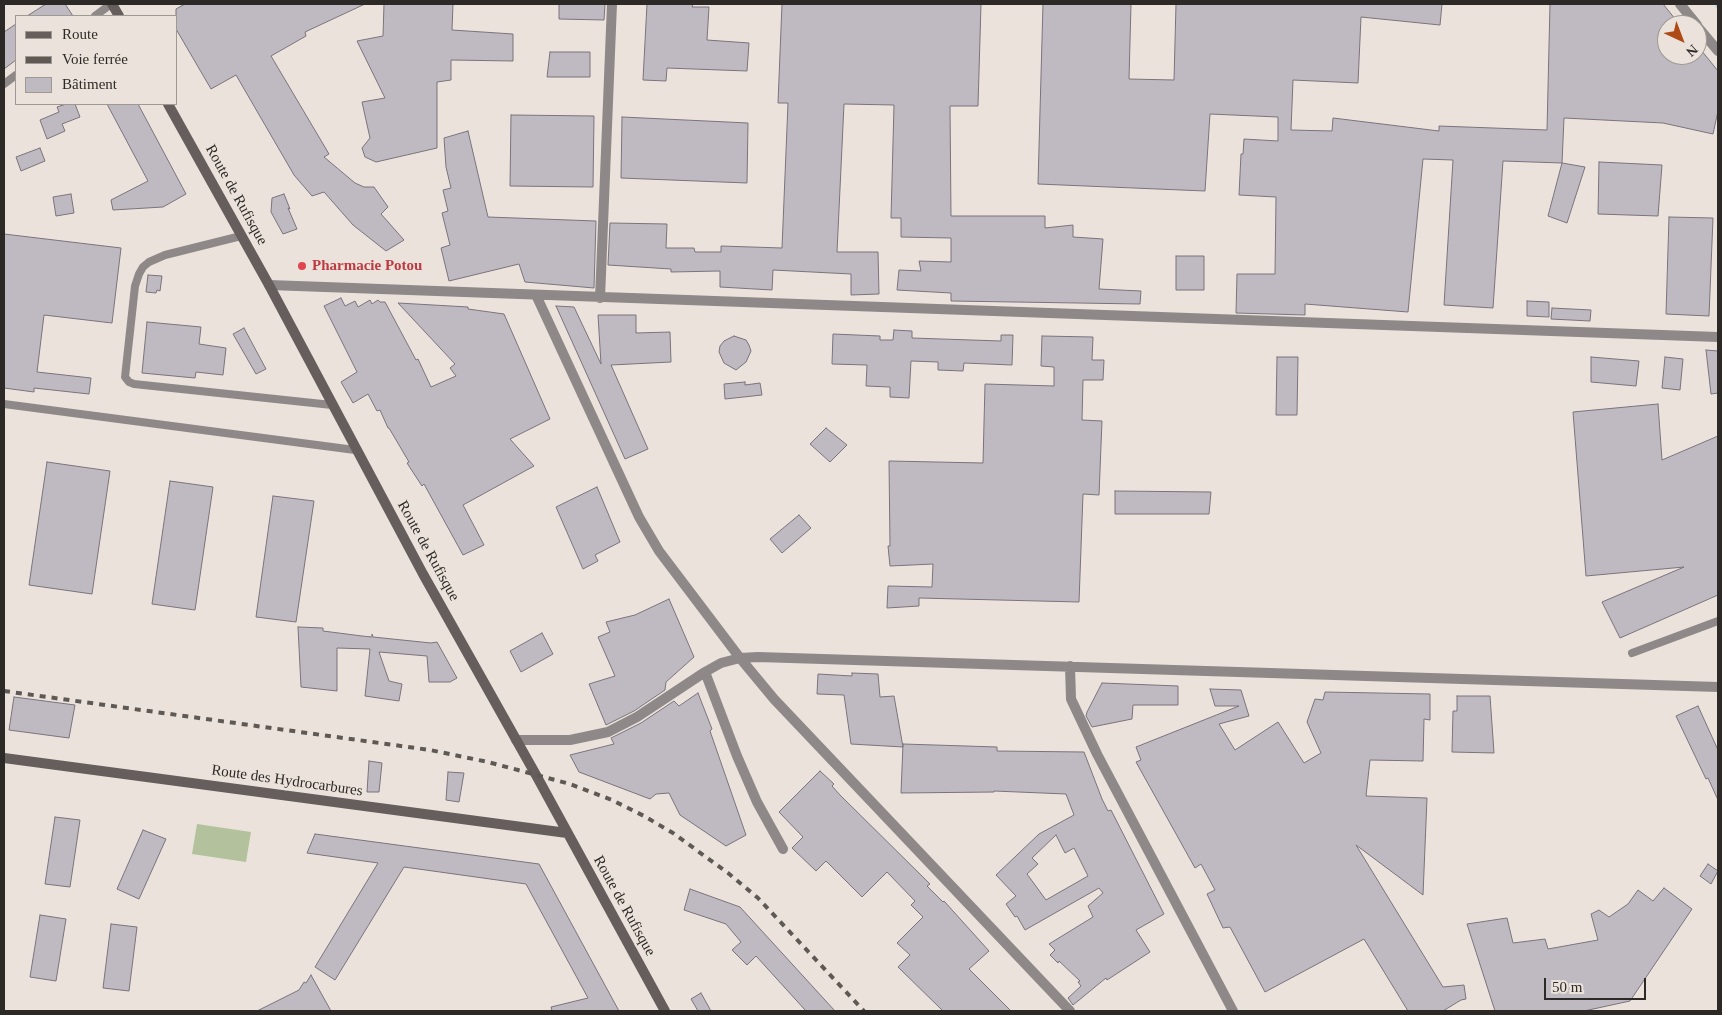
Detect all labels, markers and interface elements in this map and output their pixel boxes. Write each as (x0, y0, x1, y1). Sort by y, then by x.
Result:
legend (15, 15, 178, 105)
north arrow (1657, 15, 1707, 65)
text: Route (62, 26, 98, 42)
text: N (1683, 42, 1701, 60)
text: Voie ferrée (62, 51, 128, 67)
text: Bâtiment (62, 76, 117, 92)
street label: Route de Rufisque (201, 142, 271, 248)
place label: Pharmacie Potou (312, 257, 422, 275)
marker: Pharmacie Potou (296, 260, 308, 272)
street label: Route de Rufisque (393, 498, 463, 604)
street label: Route des Hydrocarbures (210, 761, 364, 801)
street label: Route de Rufisque (589, 853, 659, 959)
scale bar (1547, 968, 1650, 1000)
text: 50 m (1552, 979, 1582, 995)

